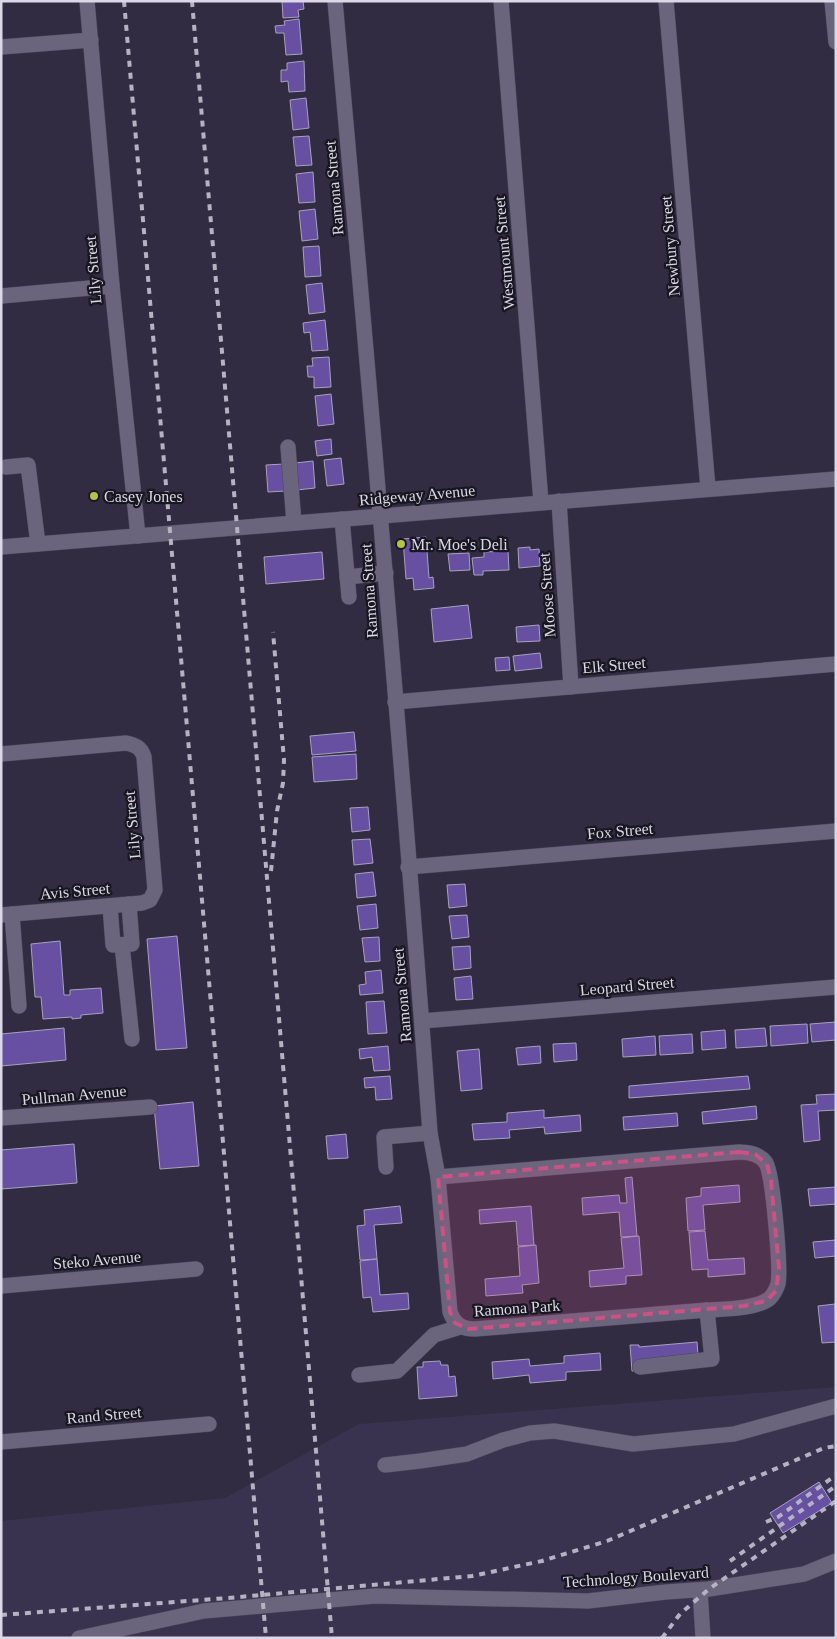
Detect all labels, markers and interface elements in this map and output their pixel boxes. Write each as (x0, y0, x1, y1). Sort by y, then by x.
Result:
street label: Ramona Street (321, 140, 347, 236)
street label: Newbury Street (657, 194, 684, 297)
street label: Westmount Street (491, 195, 517, 310)
street label: Lily Street (82, 235, 105, 305)
street label: Ridgeway Avenue (358, 481, 476, 510)
place label: Casey Jones (104, 488, 183, 506)
marker: Casey Jones (88, 490, 100, 502)
place label: Mr. Moe's Deli (411, 536, 508, 553)
marker: Mr. Moe's Deli (395, 538, 407, 550)
street label: Ramona Street (357, 543, 381, 639)
street label: Moose Street (536, 552, 558, 638)
street label: Elk Street (582, 654, 647, 676)
street label: Lily Street (121, 790, 144, 860)
street label: Fox Street (586, 820, 654, 842)
street label: Avis Street (39, 879, 111, 903)
street label: Ramona Street (389, 947, 415, 1043)
street label: Leopard Street (579, 973, 676, 1000)
street label: Pullman Avenue (21, 1082, 127, 1108)
street label: Steko Avenue (52, 1248, 142, 1272)
street label: Ramona Park (473, 1296, 561, 1320)
street label: Rand Street (66, 1403, 143, 1427)
street label: Technology Boulevard (563, 1563, 709, 1592)

